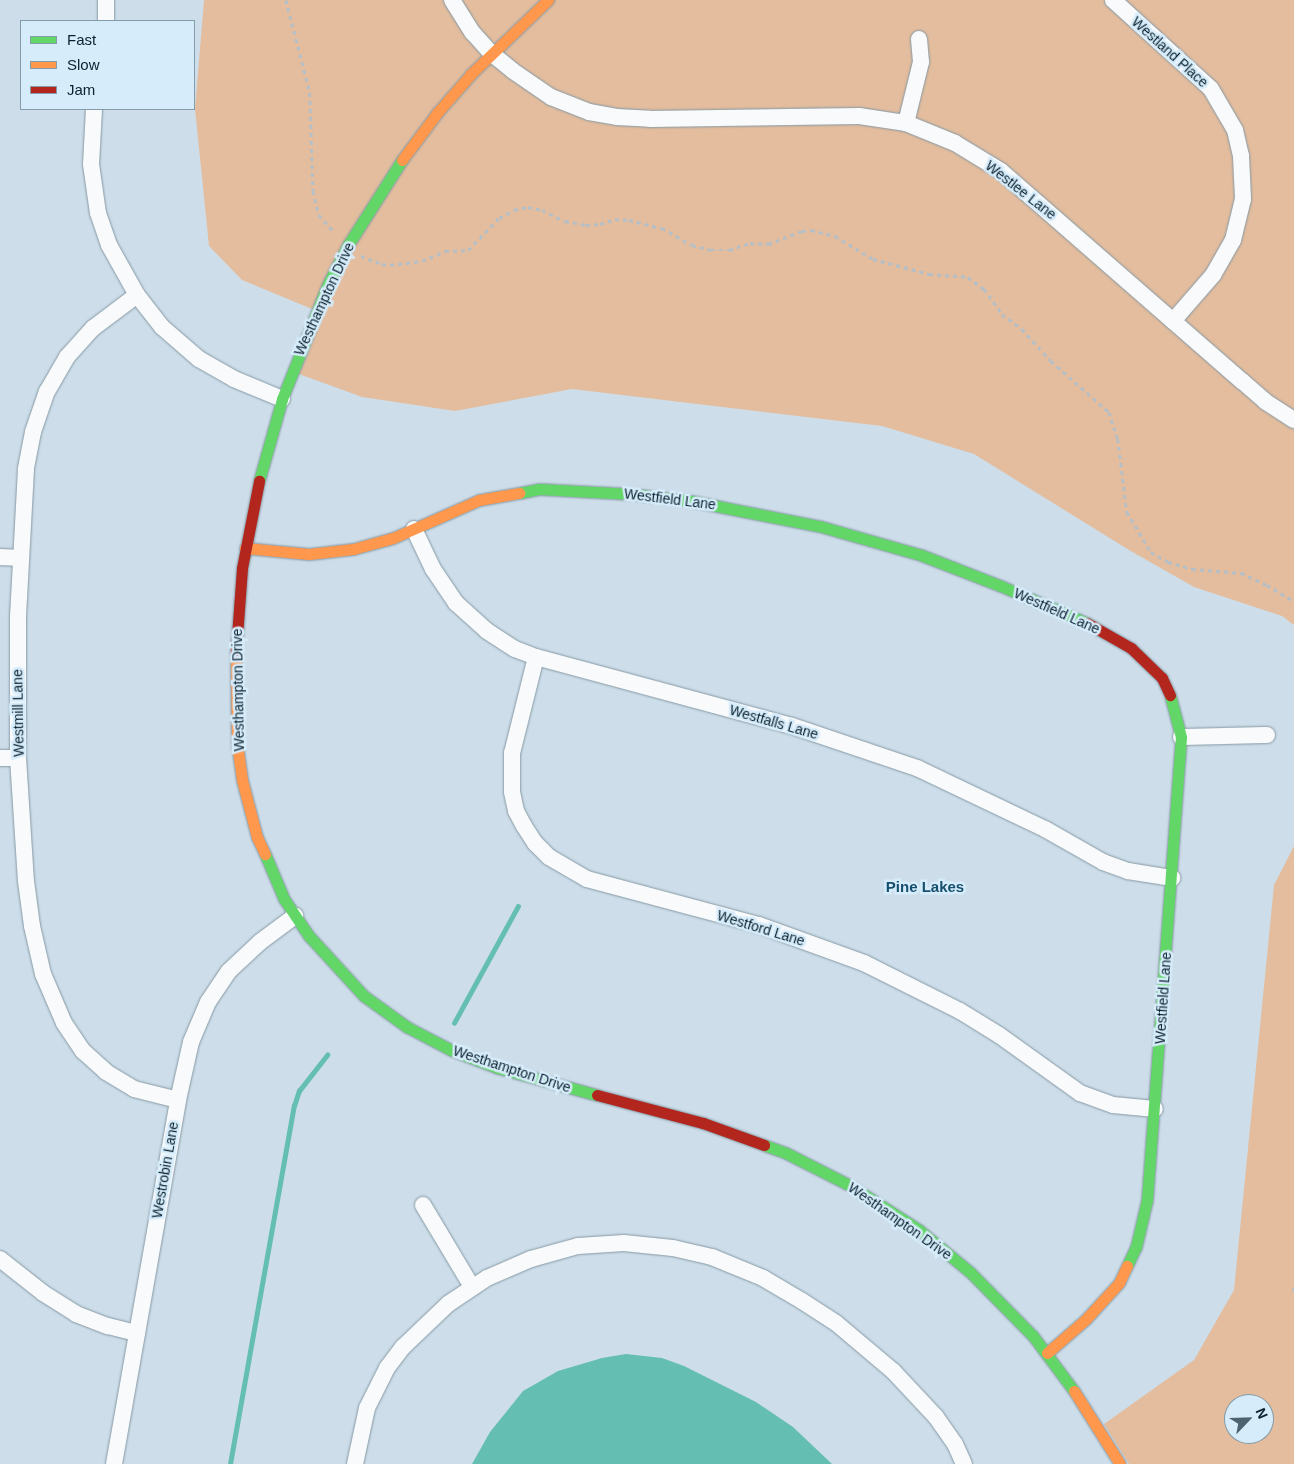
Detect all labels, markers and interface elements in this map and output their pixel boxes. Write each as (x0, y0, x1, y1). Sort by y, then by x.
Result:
street label: Westland Place (1128, 13, 1212, 91)
legend (20, 20, 195, 110)
text: Fast (67, 31, 96, 48)
text: Slow (67, 56, 100, 73)
text: Jam (67, 81, 95, 98)
street label: Westlee Lane (982, 157, 1060, 223)
street label: Westhampton Drive (290, 240, 358, 358)
street label: Westfield Lane (623, 485, 717, 513)
street label: Westfield Lane (1011, 585, 1103, 637)
street label: Westhampton Drive (229, 629, 247, 751)
street label: Westmill Lane (9, 669, 27, 757)
street label: Westfalls Lane (728, 701, 820, 743)
district label: Pine Lakes (886, 878, 964, 896)
street label: Westford Lane (715, 907, 807, 949)
street label: Westfield Lane (1151, 951, 1175, 1045)
street label: Westhampton Drive (451, 1042, 573, 1096)
street label: Westrobin Lane (148, 1120, 182, 1220)
street label: Westhampton Drive (845, 1179, 955, 1263)
north arrow (1224, 1394, 1274, 1444)
text: N (1252, 1405, 1271, 1421)

